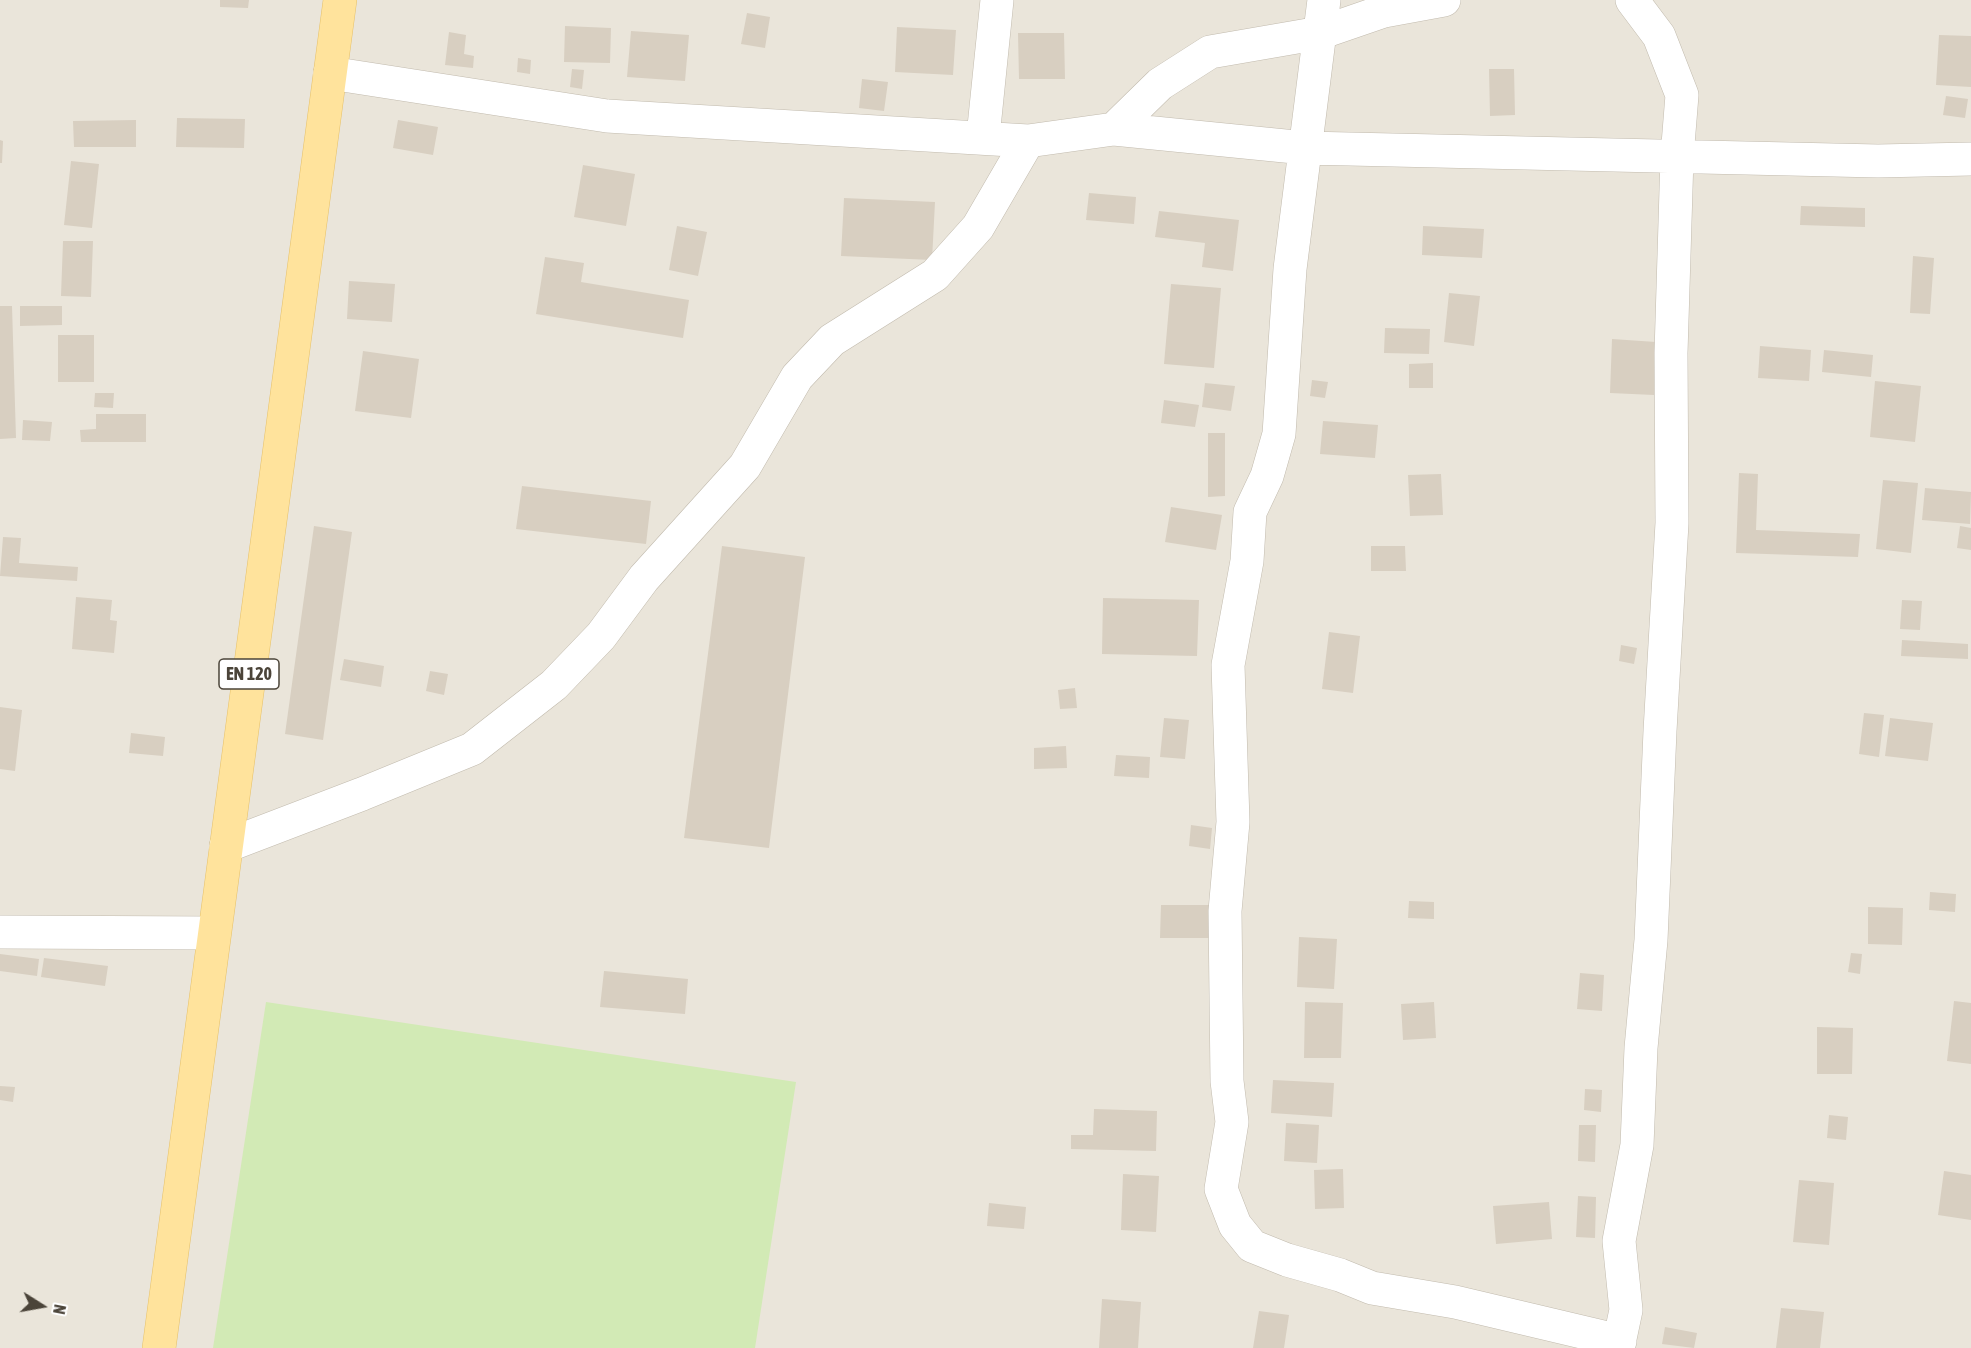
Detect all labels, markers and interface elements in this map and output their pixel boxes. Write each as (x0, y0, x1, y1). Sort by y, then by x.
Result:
road number: EN 120 (219, 659, 279, 689)
north arrow (12, 1276, 72, 1336)
text: N (50, 1303, 69, 1316)

